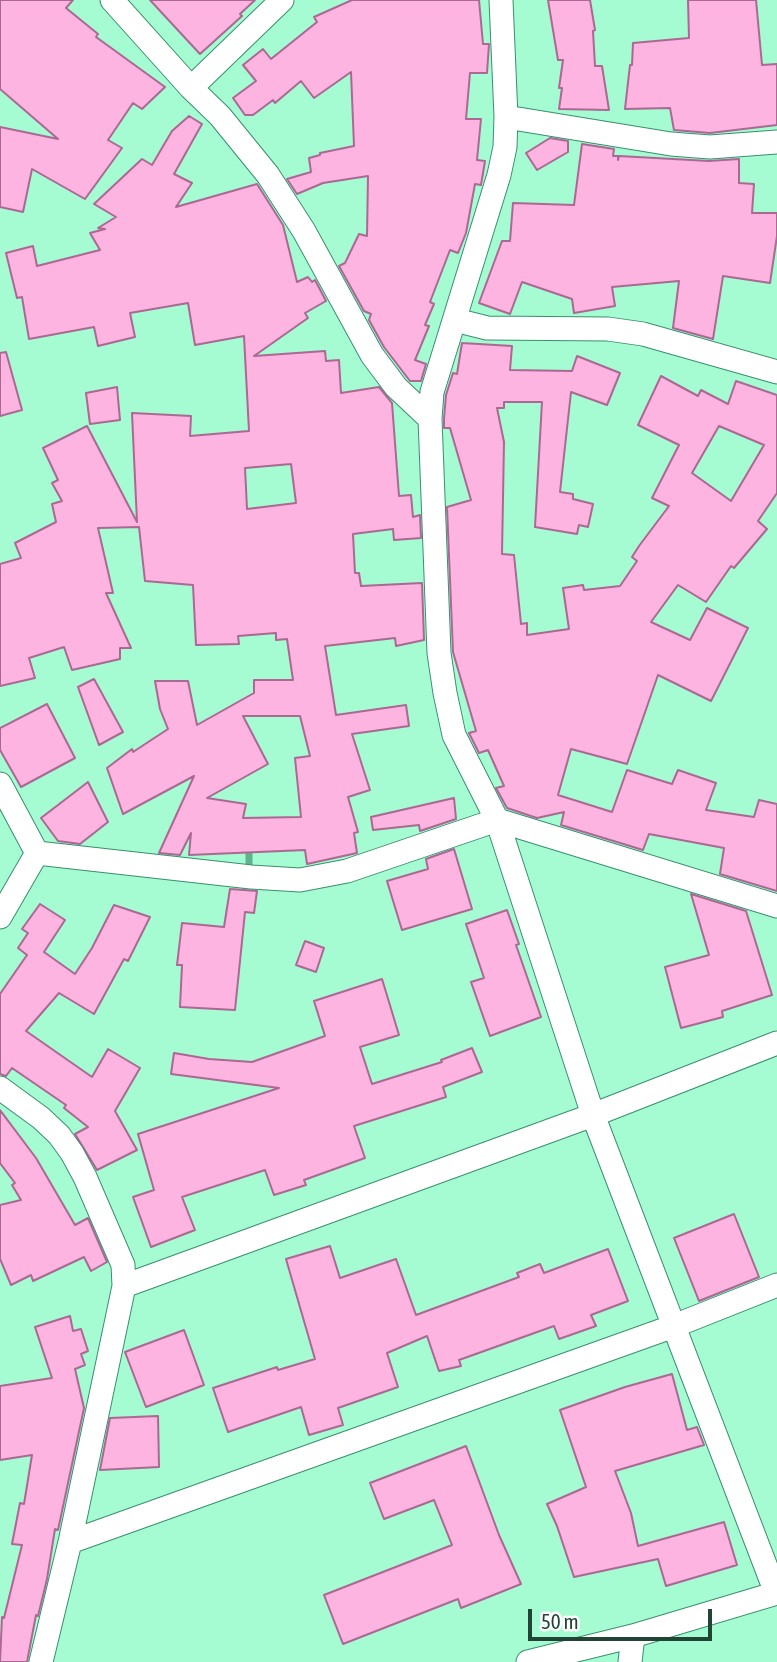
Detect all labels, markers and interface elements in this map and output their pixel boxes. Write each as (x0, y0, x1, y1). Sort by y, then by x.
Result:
scale bar (532, 1596, 716, 1640)
text: 50 m (541, 1609, 579, 1633)

